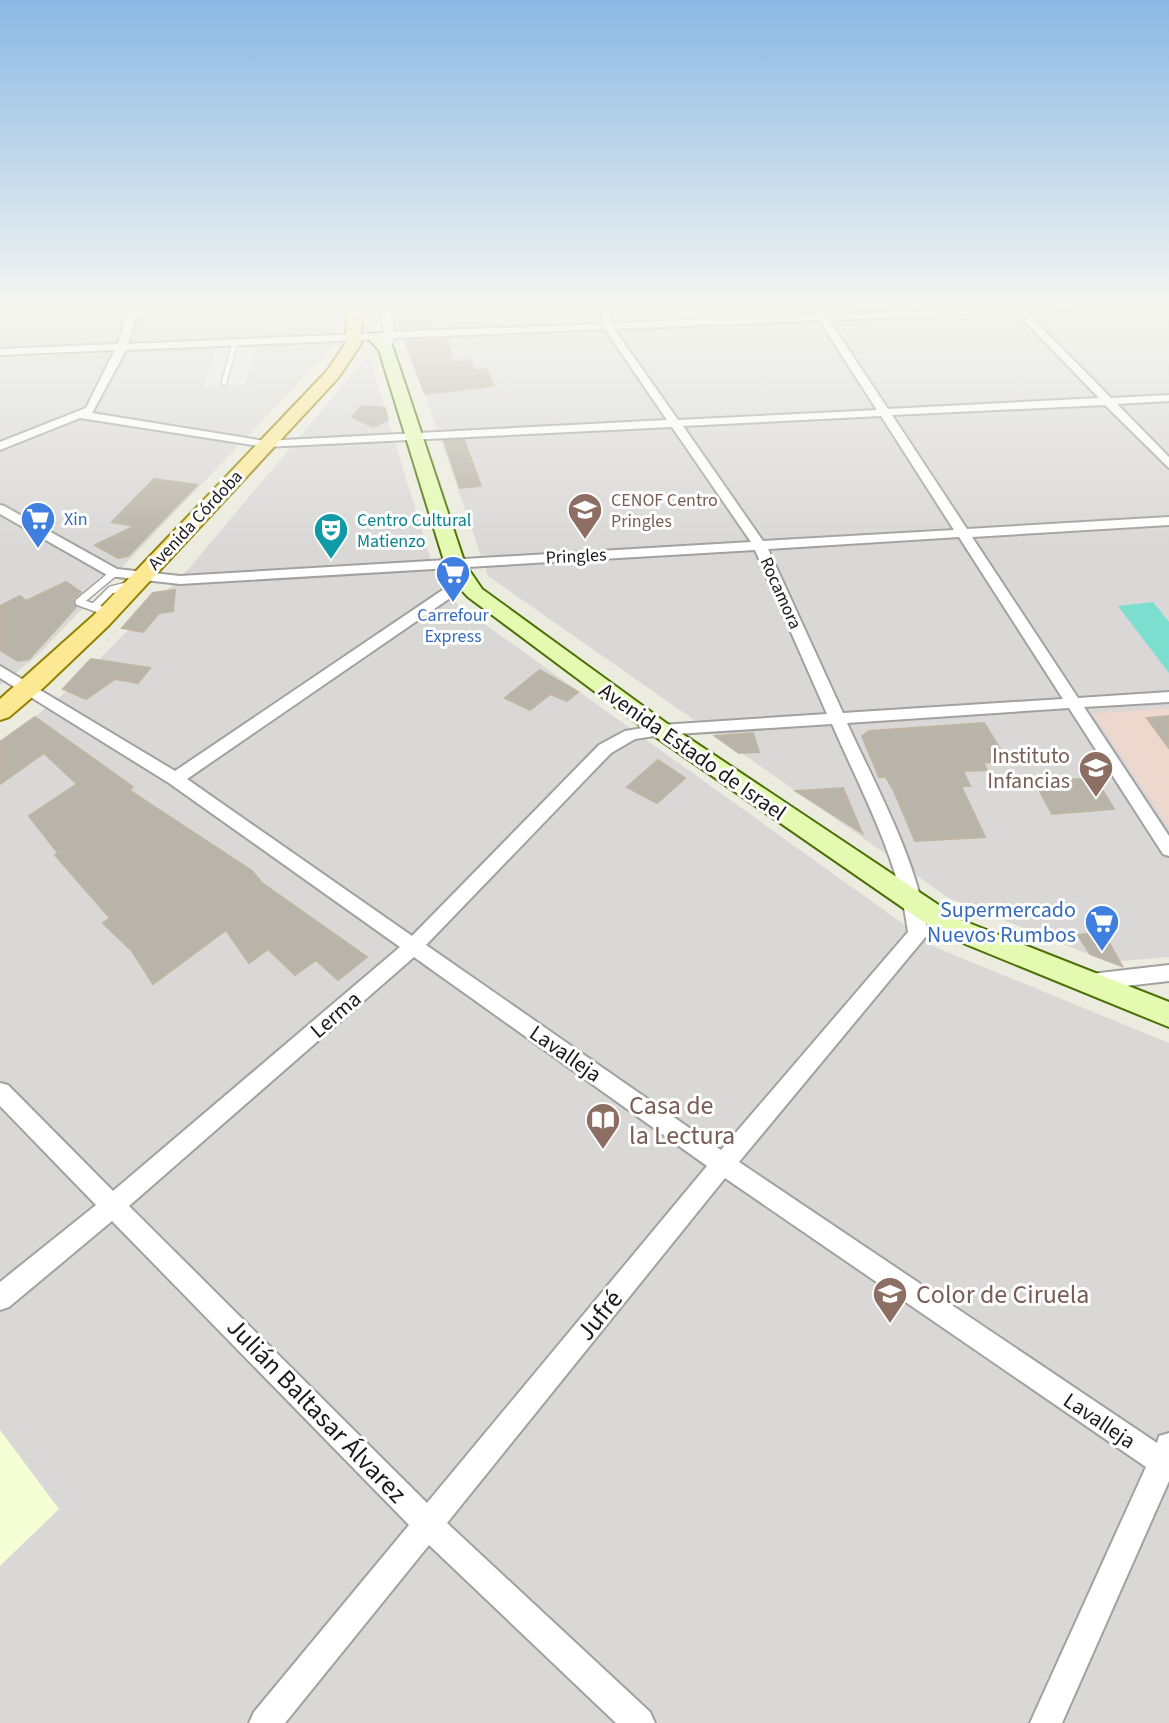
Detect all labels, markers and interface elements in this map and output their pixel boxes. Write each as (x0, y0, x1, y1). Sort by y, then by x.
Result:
street label: Avenida Córdoba (142, 465, 248, 576)
place label: CENOF Centro Pringles (611, 488, 718, 534)
school or university icon: CENOF Centro Pringles (566, 491, 604, 541)
supermarket icon: Xin (19, 500, 57, 550)
place label: Xin (64, 507, 88, 532)
place label: Centro Cultural Matienzo (357, 508, 471, 554)
theatre icon: Centro Cultural Matienzo (312, 511, 350, 561)
street label: Pringles (545, 542, 607, 571)
street label: Rocamora (754, 553, 808, 633)
supermarket icon: Carrefour Express (434, 554, 472, 604)
place label: Carrefour Express (417, 603, 489, 649)
street label: Avenida Estado de Israel (592, 675, 793, 829)
place label: Instituto Infancias (987, 740, 1070, 797)
school or university icon: Instituto Infancias (1077, 749, 1115, 799)
place label: Supermercado Nuevos Rumbos (927, 894, 1076, 951)
supermarket icon: Supermercado Nuevos Rumbos (1083, 903, 1121, 953)
street label: Lerma (303, 984, 368, 1046)
street label: Lavalleja (523, 1017, 608, 1090)
place label: Casa de la Lectura (629, 1087, 735, 1154)
library icon: Casa de la Lectura (584, 1101, 622, 1151)
school or university icon: Color de Ciruela (871, 1275, 909, 1325)
place label: Color de Ciruela (916, 1276, 1089, 1313)
street label: Jufré (567, 1282, 631, 1349)
street label: Julián Baltasar Álvarez (218, 1309, 415, 1511)
street label: Lavalleja (1057, 1385, 1142, 1457)

